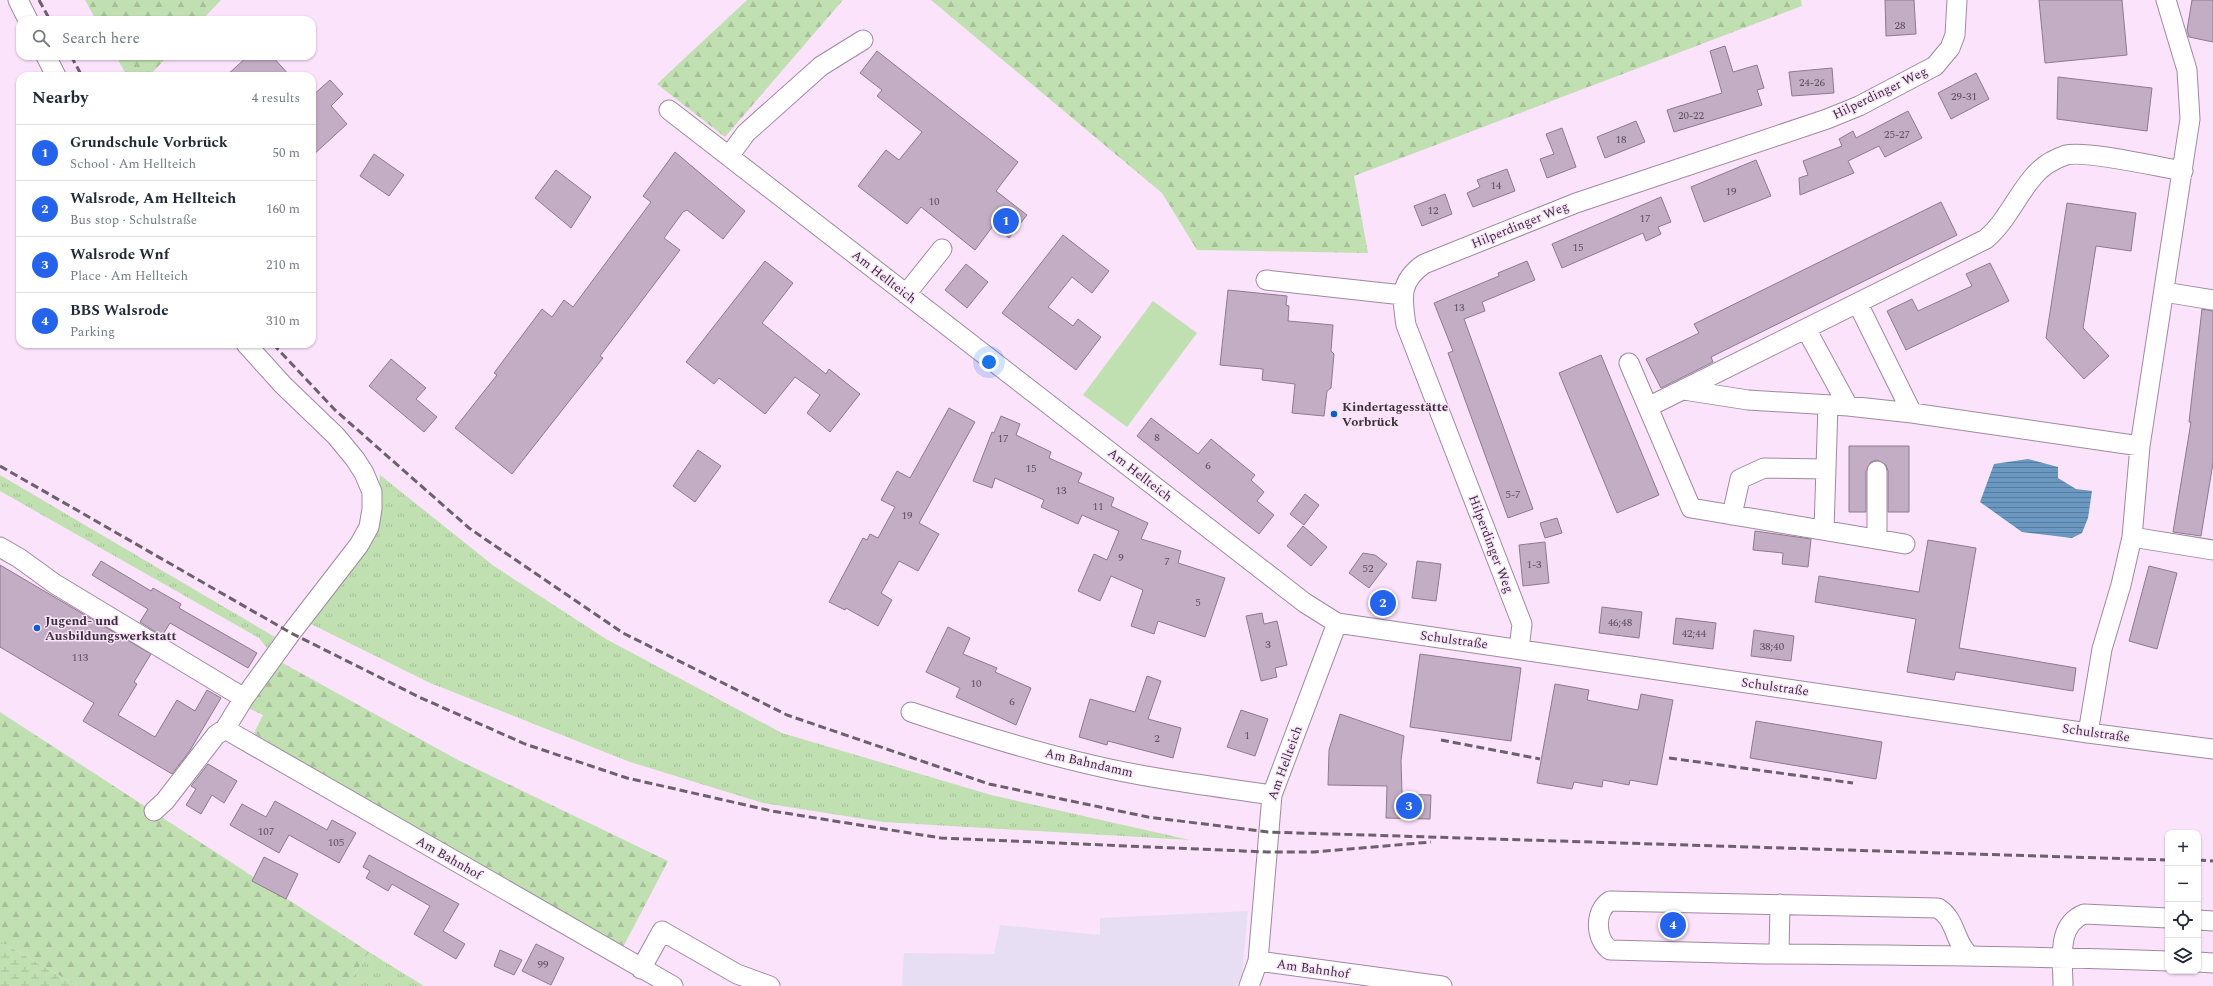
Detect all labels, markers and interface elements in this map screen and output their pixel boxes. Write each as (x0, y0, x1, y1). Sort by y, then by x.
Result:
search box (16, 16, 316, 60)
house number: 28 (1895, 17, 1906, 34)
icon: search (30, 27, 52, 49)
text: Search here (62, 27, 140, 50)
street label: Hilperdinger Weg (1829, 61, 1931, 125)
house number: 24-26 (1799, 74, 1826, 91)
text: Nearby (32, 85, 88, 111)
text: 4 results (252, 88, 300, 108)
house number: 29-31 (1951, 88, 1977, 105)
house number: 20-22 (1678, 107, 1705, 124)
house number: 25-27 (1884, 126, 1911, 143)
text: Grundschule Vorbrück (70, 131, 228, 154)
house number: 18 (1616, 131, 1627, 148)
text: 1 (41, 143, 49, 163)
text: 50 m (273, 143, 300, 163)
text: School · Am Hellteich (70, 154, 196, 174)
house number: 14 (1491, 177, 1502, 194)
house number: 19 (1726, 183, 1737, 200)
text: Walsrode, Am Hellteich (70, 187, 236, 210)
house number: 10 (929, 193, 940, 210)
street label: Hilperdinger Weg (1468, 196, 1572, 254)
text: 2 (41, 199, 49, 219)
text: 160 m (266, 199, 300, 219)
house number: 12 (1428, 202, 1439, 219)
pin: 1 (993, 206, 1019, 236)
text: Bus stop · Schulstraße (70, 210, 197, 230)
house number: 17 (1640, 210, 1651, 227)
house number: 15 (1573, 239, 1584, 256)
text: Walsrode Wnf (70, 243, 169, 266)
street label: Am Hellteich (847, 245, 921, 309)
text: 3 (41, 255, 49, 275)
text: 210 m (266, 255, 300, 275)
text: Place · Am Hellteich (70, 266, 188, 286)
text: BBS Walsrode (70, 299, 169, 322)
house number: 13 (1454, 299, 1465, 316)
text: 4 (41, 311, 49, 331)
text: 310 m (266, 311, 300, 331)
text: Parking (70, 322, 115, 342)
your location (979, 352, 999, 372)
place label: Kindertagesstätte Vorbrück (1342, 397, 1448, 432)
marker: Kindertagesstätte Vorbrück (1329, 409, 1339, 419)
house number: 8 (1154, 429, 1160, 446)
house number: 17 (998, 430, 1009, 447)
street label: Am Hellteich (1103, 443, 1177, 507)
house number: 6 (1205, 457, 1211, 474)
house number: 15 (1026, 460, 1037, 477)
house number: 13 (1056, 482, 1067, 499)
house number: 5-7 (1505, 486, 1521, 503)
street label: Hilperdinger Weg (1463, 492, 1519, 596)
house number: 11 (1093, 498, 1104, 515)
house number: 19 (902, 507, 913, 524)
house number: 9 (1118, 549, 1124, 566)
house number: 7 (1164, 553, 1170, 570)
house number: 1-3 (1526, 556, 1542, 573)
house number: 52 (1363, 560, 1374, 577)
pin: 2 (1370, 588, 1396, 618)
house number: 5 (1195, 594, 1201, 611)
place label: Jugend- und Ausbildungswerkstatt (45, 611, 177, 646)
house number: 46;48 (1608, 614, 1633, 631)
marker: Jugend- und Ausbildungswerkstatt (32, 623, 42, 633)
street label: Schulstraße (1419, 625, 1489, 655)
house number: 42;44 (1682, 625, 1707, 642)
house number: 3 (1265, 636, 1271, 653)
house number: 38;40 (1760, 638, 1785, 655)
house number: 113 (72, 649, 89, 666)
street label: Schulstraße (1740, 672, 1810, 702)
house number: 10 (971, 675, 982, 692)
house number: 6 (1009, 693, 1015, 710)
street label: Schulstraße (2061, 718, 2131, 748)
street label: Am Hellteich (1262, 723, 1308, 803)
house number: 1 (1244, 727, 1250, 744)
house number: 2 (1154, 730, 1160, 747)
street label: Am Bahndamm (1043, 743, 1135, 783)
pin: 3 (1396, 791, 1422, 821)
house number: 107 (258, 823, 275, 840)
map controls (2165, 830, 2201, 974)
button: + (2165, 830, 2201, 866)
street label: Am Bahnhof (412, 831, 487, 886)
house number: 105 (328, 834, 344, 851)
button: − (2165, 866, 2201, 902)
button: locate (2165, 902, 2201, 938)
pin: 4 (1660, 910, 1686, 940)
button: layers (2165, 938, 2201, 974)
street label: Am Bahnhof (1275, 954, 1352, 984)
house number: 99 (538, 956, 549, 973)

